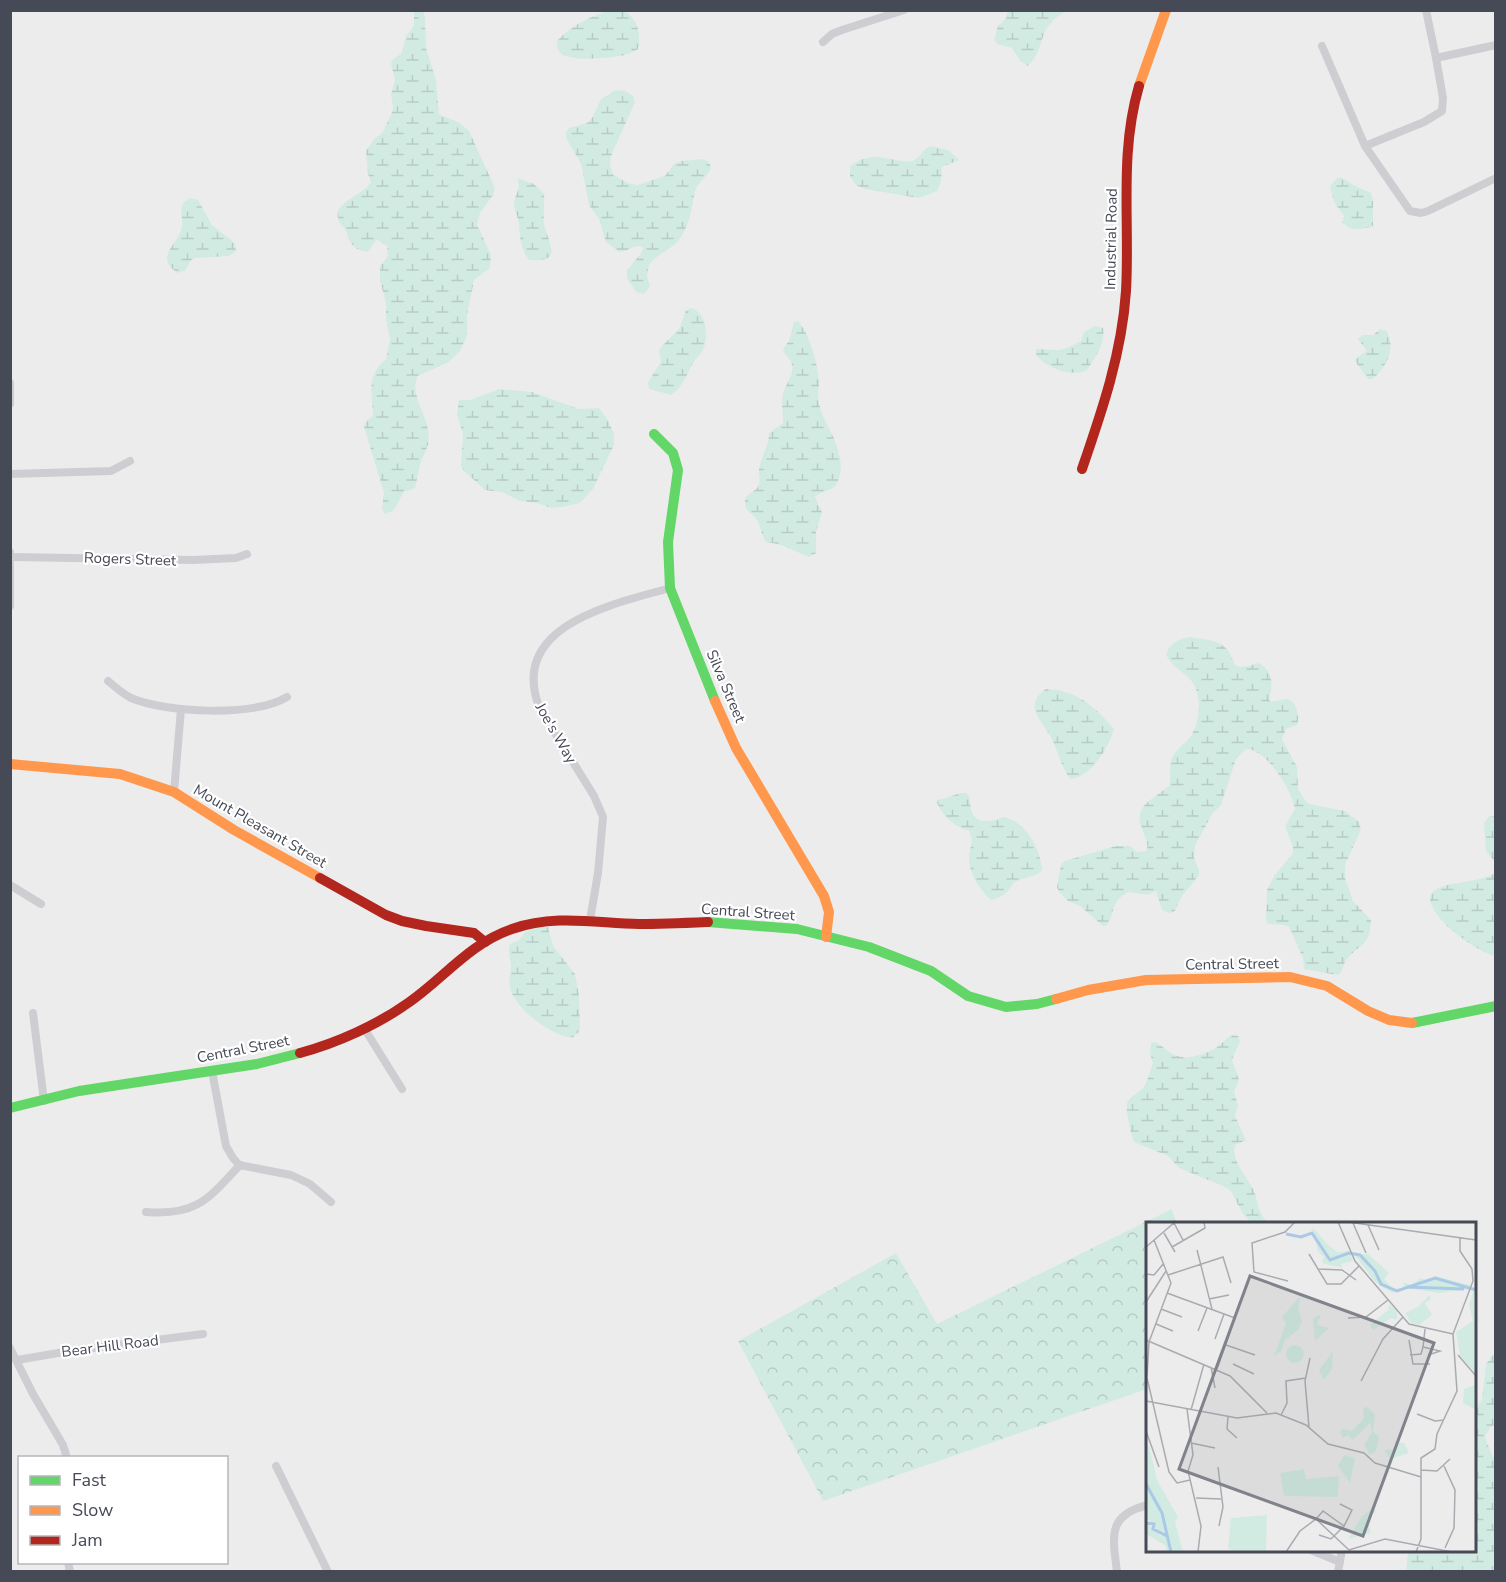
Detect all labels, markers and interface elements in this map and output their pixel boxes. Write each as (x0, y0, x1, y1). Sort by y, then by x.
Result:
street label: Industrial Road (1100, 188, 1122, 290)
street label: Rogers Street (84, 547, 177, 571)
street label: Silva Street (702, 647, 751, 726)
street label: Joe's Way (530, 698, 582, 767)
street label: Mount Pleasant Street (190, 780, 331, 873)
street label: Central Street (701, 899, 796, 925)
street label: Central Street (1185, 953, 1280, 975)
street label: Central Street (195, 1030, 292, 1068)
inset map (1146, 1222, 1476, 1552)
street label: Bear Hill Road (60, 1330, 160, 1362)
legend (18, 1456, 228, 1564)
text: Fast (72, 1468, 107, 1492)
text: Slow (72, 1498, 113, 1522)
text: Jam (71, 1528, 103, 1552)

